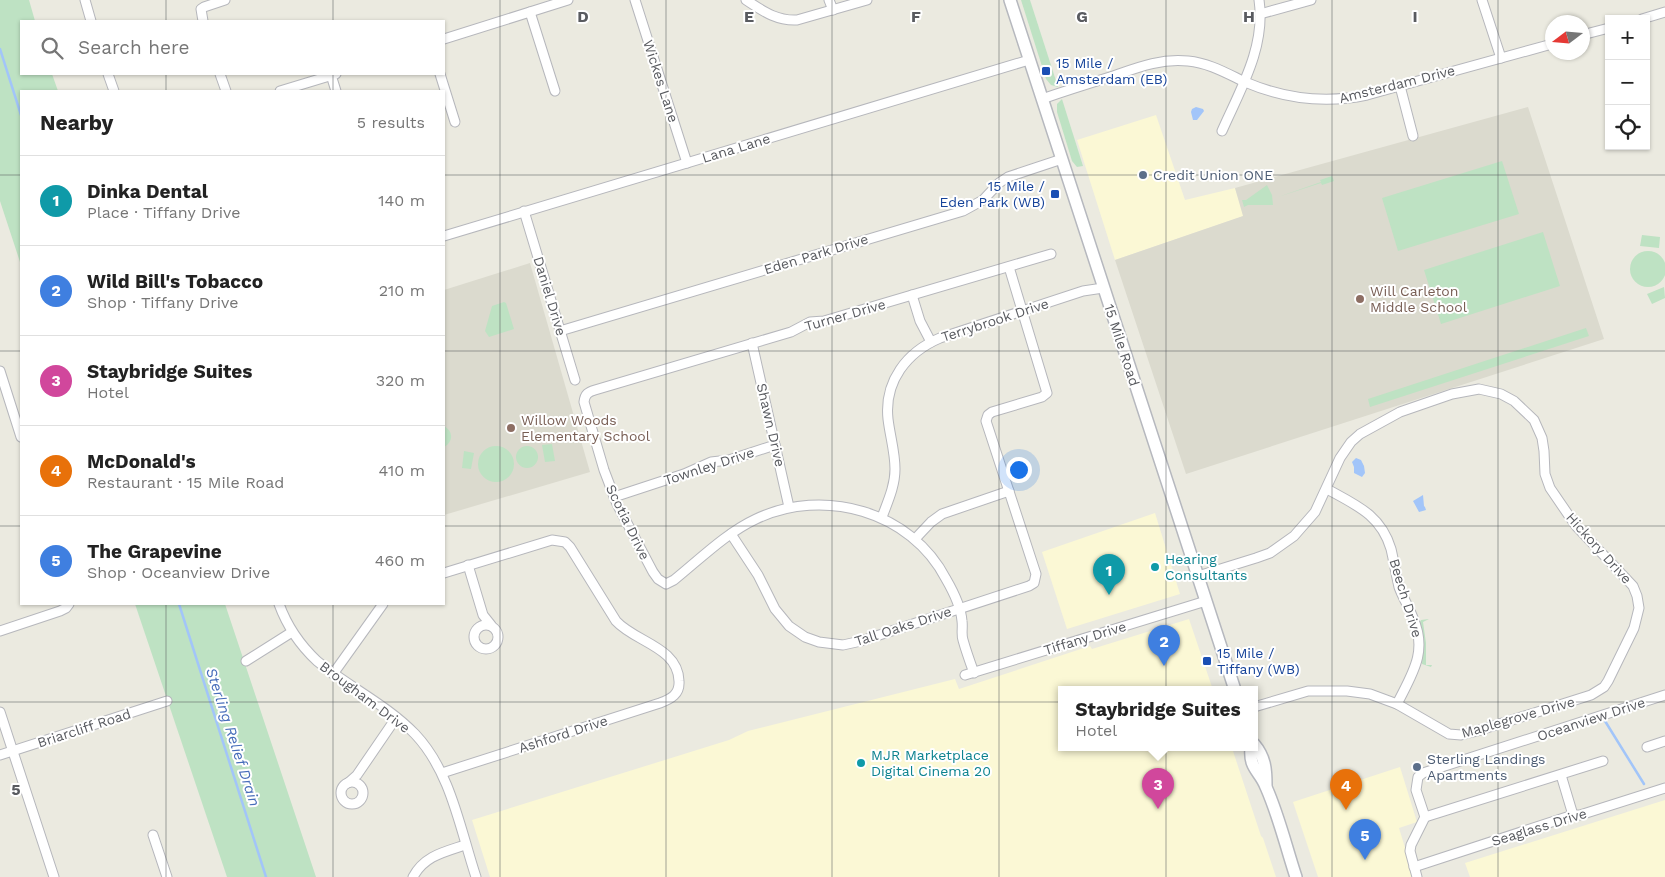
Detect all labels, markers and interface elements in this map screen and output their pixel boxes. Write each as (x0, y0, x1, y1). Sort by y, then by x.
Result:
text: D (577, 7, 589, 26)
text: E (744, 7, 754, 26)
text: F (911, 7, 921, 26)
text: G (1076, 7, 1088, 26)
text: H (1243, 7, 1255, 26)
text: I (1412, 7, 1418, 26)
north arrow (1545, 15, 1590, 60)
map controls (1605, 15, 1650, 150)
button: + (1605, 15, 1650, 60)
search box (20, 20, 445, 75)
icon: search (38, 34, 66, 62)
text: Search here (78, 36, 189, 59)
street label: Wickes Lane (640, 38, 682, 124)
place label: 15 Mile / Amsterdam (EB) (1056, 55, 1168, 87)
button: − (1605, 60, 1650, 105)
street label: Amsterdam Drive (1337, 62, 1457, 106)
marker: 15 Mile / Amsterdam (EB) (1040, 65, 1052, 77)
button: locate (1605, 105, 1650, 150)
text: Nearby (40, 110, 113, 135)
text: 5 results (357, 113, 425, 132)
street label: Lana Lane (700, 130, 772, 166)
place label: Credit Union ONE (1153, 167, 1273, 183)
marker: Credit Union ONE (1137, 169, 1149, 181)
place label: 15 Mile / Eden Park (WB) (939, 178, 1045, 210)
text: Dinka Dental (87, 180, 208, 203)
marker: 15 Mile / Eden Park (WB) (1049, 188, 1061, 200)
text: 1 (53, 191, 59, 210)
text: 140 m (378, 191, 425, 210)
text: Place · Tiffany Drive (87, 203, 241, 222)
street label: Eden Park Drive (762, 231, 870, 277)
street label: Daniel Drive (530, 255, 570, 337)
text: Wild Bill's Tobacco (87, 270, 263, 293)
text: 2 (51, 281, 61, 300)
text: 210 m (379, 281, 425, 300)
place label: Will Carleton Middle School (1370, 283, 1468, 315)
text: Shop · Tiffany Drive (87, 293, 239, 312)
marker: Will Carleton Middle School (1354, 293, 1366, 305)
street label: Terrybrook Drive (939, 295, 1051, 345)
street label: Turner Drive (803, 296, 887, 334)
street label: 15 Mile Road (1101, 302, 1143, 388)
text: Staybridge Suites (87, 360, 252, 383)
text: 3 (51, 371, 61, 390)
text: 320 m (376, 371, 425, 390)
street label: Shawn Drive (754, 382, 788, 468)
text: Hotel (87, 383, 129, 402)
place label: Willow Woods Elementary School (521, 412, 651, 444)
marker: Willow Woods Elementary School (505, 422, 517, 434)
street label: Townley Drive (662, 444, 756, 488)
text: McDonald's (87, 450, 196, 473)
your location (1006, 457, 1032, 483)
text: 4 (51, 461, 61, 480)
text: 410 m (379, 461, 425, 480)
text: Restaurant · 15 Mile Road (87, 473, 284, 492)
street label: Scotia Drive (603, 482, 653, 562)
street label: Hickory Drive (1563, 509, 1635, 587)
text: The Grapevine (87, 540, 222, 563)
text: 5 (51, 551, 61, 570)
text: 460 m (375, 551, 425, 570)
place label: Hearing Consultants (1165, 551, 1247, 583)
pin: 1 (1093, 554, 1125, 595)
street label: Beech Drive (1386, 557, 1426, 639)
marker: Hearing Consultants (1149, 561, 1161, 573)
text: Shop · Oceanview Drive (87, 563, 270, 582)
street label: Tall Oaks Drive (853, 603, 953, 649)
street label: Tiffany Drive (1042, 618, 1128, 658)
pin: 2 (1148, 625, 1180, 666)
place label: 15 Mile / Tiffany (WB) (1217, 645, 1300, 677)
marker: 15 Mile / Tiffany (WB) (1201, 655, 1213, 667)
street label: Brougham Drive (317, 658, 413, 736)
water label: Sterling Relief Drain (202, 665, 264, 809)
popup (1058, 686, 1258, 751)
street label: Maplegrove Drive (1459, 693, 1577, 741)
street label: Oceanview Drive (1535, 694, 1647, 744)
text: Staybridge Suites (1075, 698, 1241, 721)
street label: Briarcliff Road (35, 705, 133, 751)
street label: Ashford Drive (516, 712, 610, 756)
text: Hotel (1075, 721, 1117, 740)
place label: MJR Marketplace Digital Cinema 20 (871, 747, 991, 779)
place label: Sterling Landings Apartments (1427, 751, 1545, 783)
marker: MJR Marketplace Digital Cinema 20 (855, 757, 867, 769)
marker: Sterling Landings Apartments (1411, 761, 1423, 773)
pin: 3 (1142, 768, 1174, 809)
pin: 4 (1330, 769, 1362, 810)
text: 5 (11, 780, 21, 799)
street label: Seaglass Drive (1489, 805, 1589, 849)
pin: 5 (1349, 819, 1381, 860)

